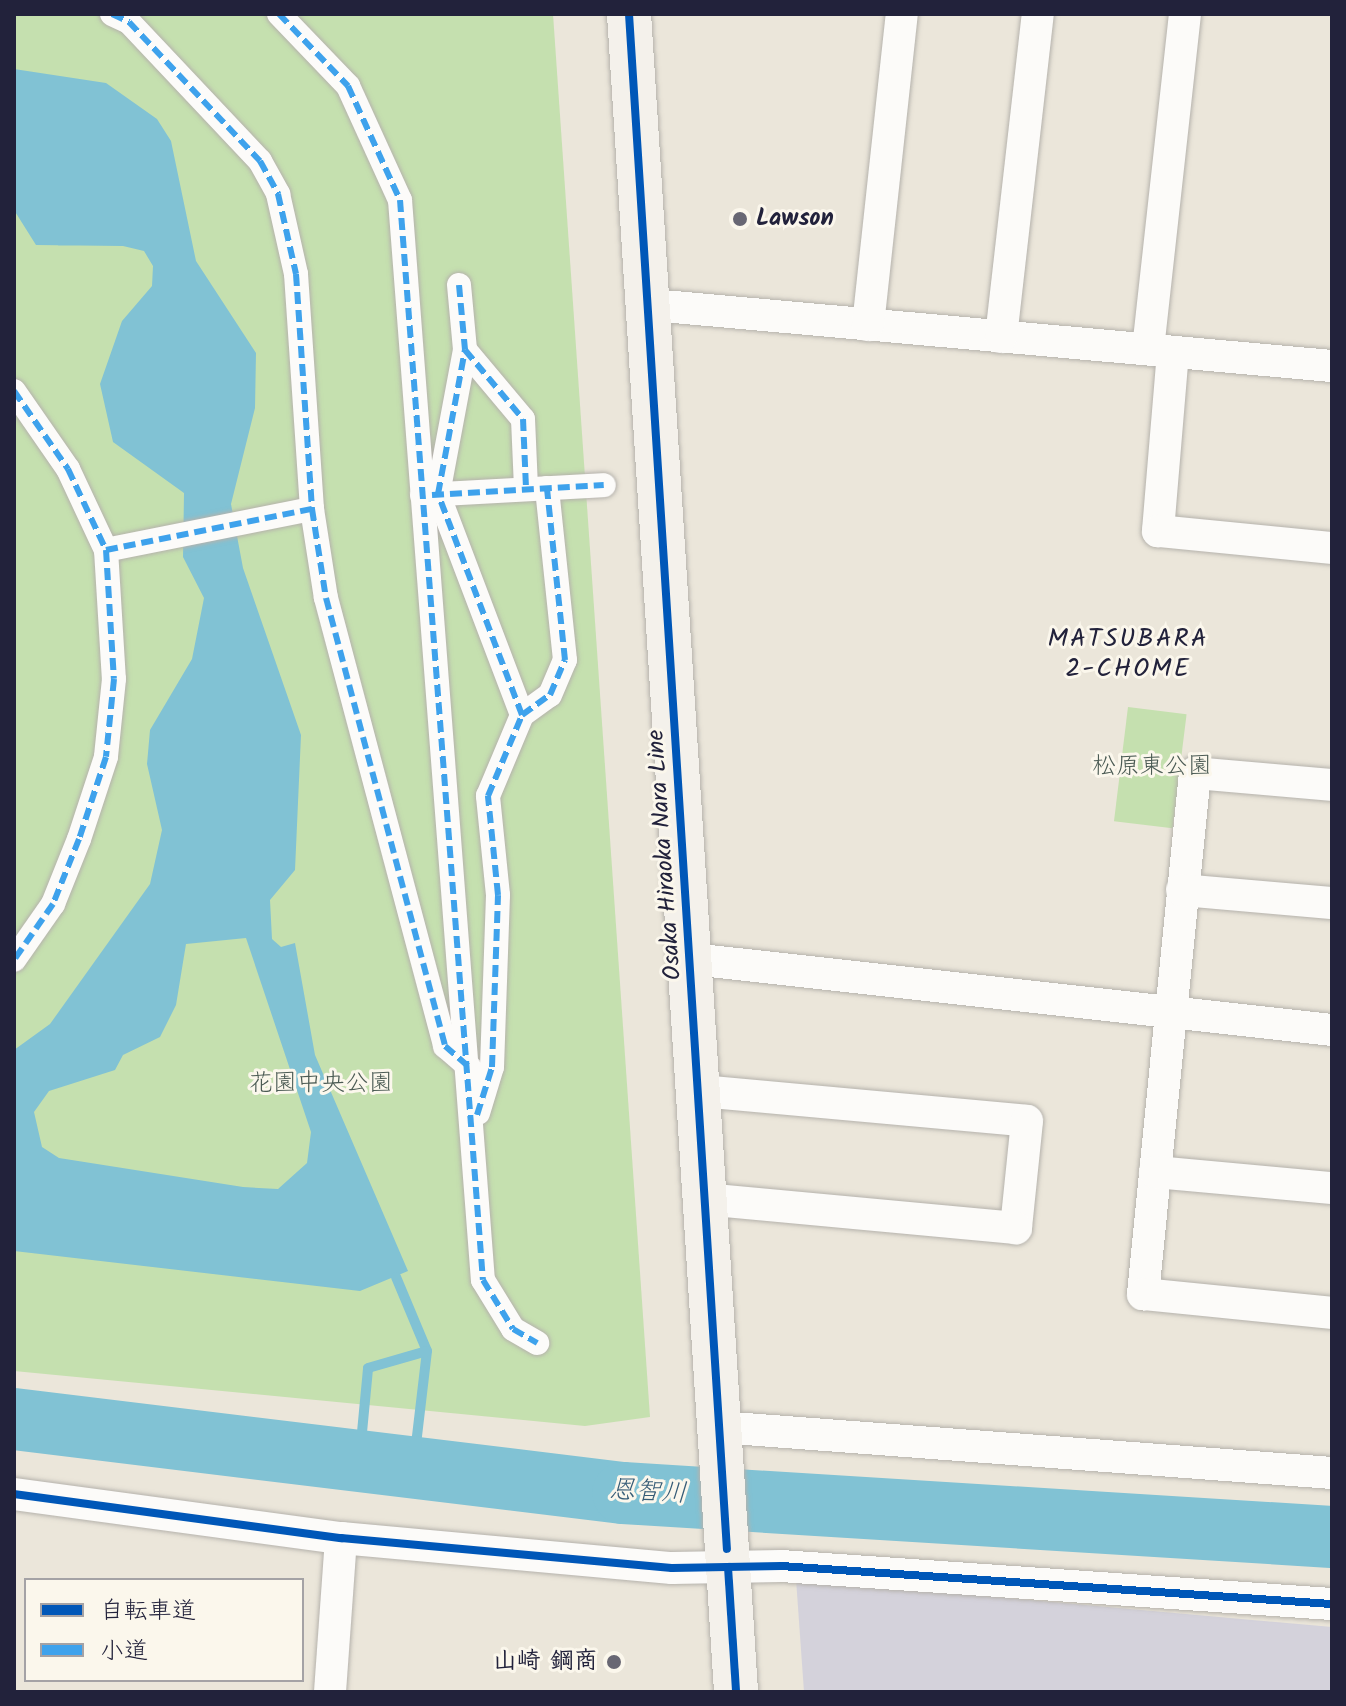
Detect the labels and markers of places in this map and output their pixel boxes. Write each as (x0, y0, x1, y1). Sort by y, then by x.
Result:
place label: Lawson (756, 205, 834, 233)
marker: Lawson (731, 210, 749, 228)
place label: 山崎 鋼商 (493, 1648, 598, 1676)
marker: 山崎 鋼商 (605, 1653, 623, 1671)

